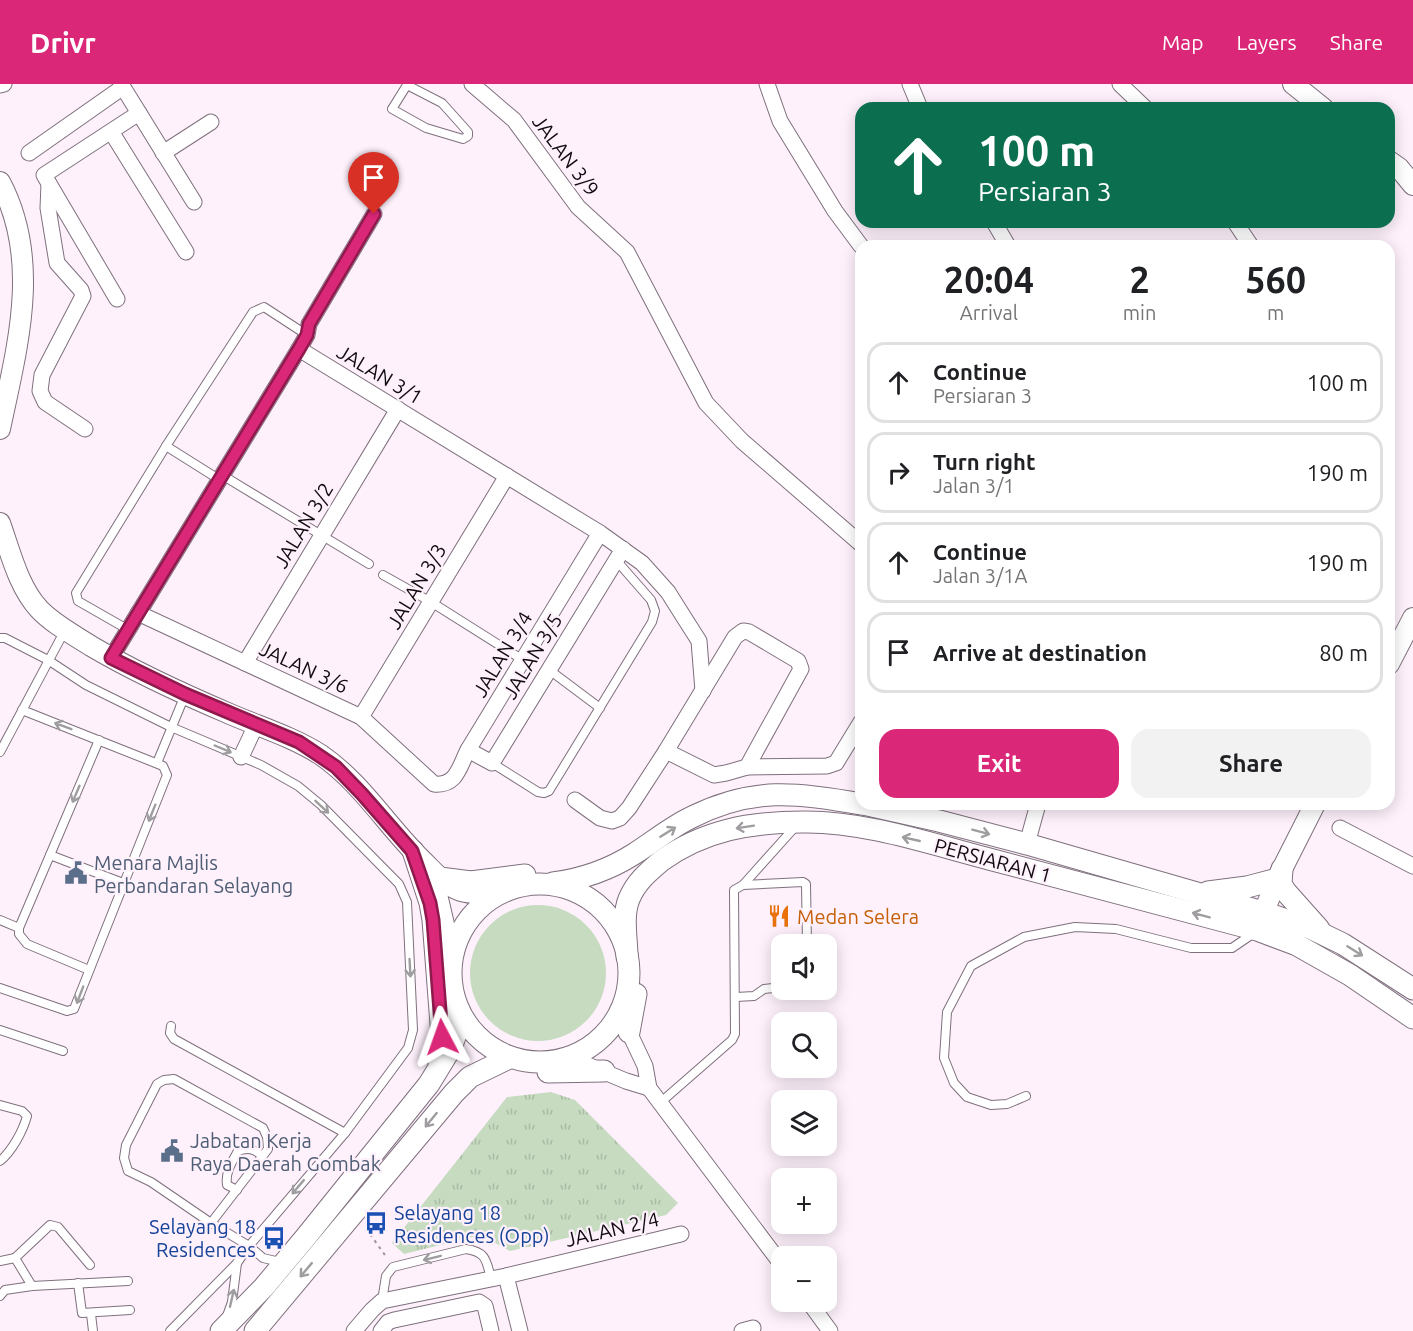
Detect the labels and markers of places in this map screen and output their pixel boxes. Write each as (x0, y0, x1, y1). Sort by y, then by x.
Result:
pin (348, 152, 399, 214)
place label: Menara Majlis Perbandaran Selayang (94, 851, 293, 897)
public building icon: Menara Majlis Perbandaran Selayang (63, 860, 89, 886)
restaurant icon: Medan Selera (766, 903, 792, 929)
place label: Medan Selera (797, 905, 919, 928)
place label: Jabatan Kerja Raya Daerah Gombak (190, 1129, 381, 1175)
public building icon: Jabatan Kerja Raya Daerah Gombak (159, 1138, 185, 1164)
place label: Selayang 18 Residences (Opp) (394, 1201, 550, 1247)
bus stop icon: Selayang 18 Residences (Opp) (363, 1210, 389, 1236)
place label: Selayang 18 Residences (149, 1215, 256, 1261)
bus stop icon: Selayang 18 Residences (261, 1225, 287, 1251)

